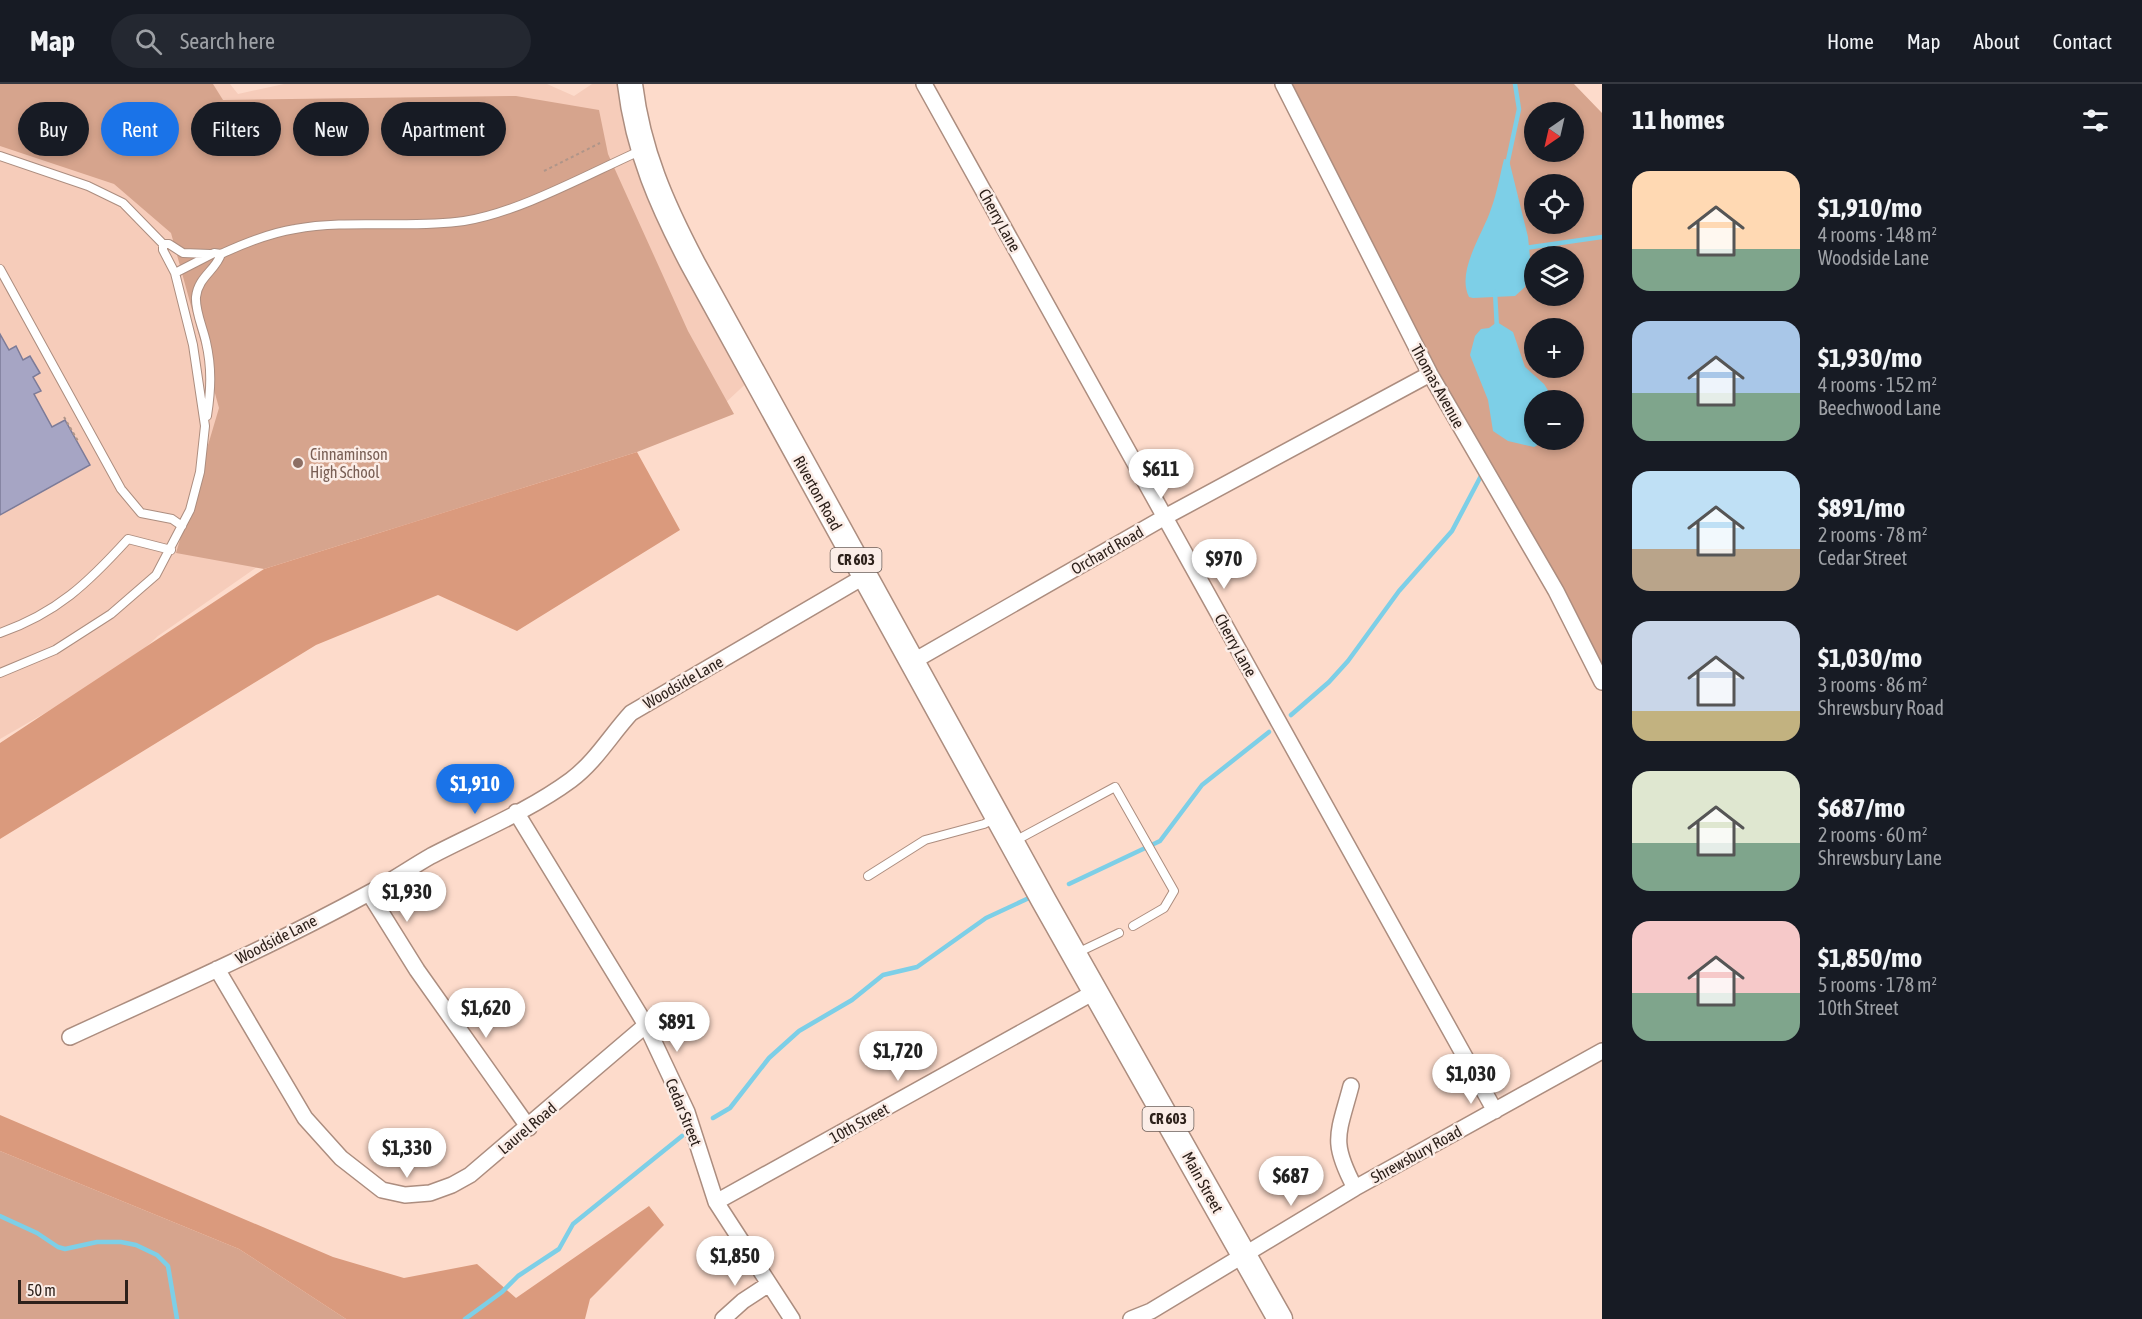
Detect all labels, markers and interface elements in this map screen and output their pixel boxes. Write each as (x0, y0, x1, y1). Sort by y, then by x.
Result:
search box (111, 14, 531, 68)
text: Map (30, 25, 75, 57)
icon: search (132, 25, 165, 58)
text: Search here (180, 28, 275, 54)
text: Home (1827, 29, 1874, 53)
text: Map (1907, 29, 1941, 53)
text: About (1974, 29, 2020, 53)
text: Contact (2053, 29, 2112, 53)
chip: Buy (18, 102, 89, 156)
chip: Rent (101, 102, 179, 156)
chip: Filters (191, 102, 281, 156)
chip: New (293, 102, 369, 156)
chip: Apartment (381, 102, 506, 156)
north arrow (1524, 102, 1584, 162)
map controls (1524, 102, 1584, 450)
icon: filters (2079, 104, 2112, 137)
text: 11 homes (1632, 105, 1725, 135)
button: locate (1524, 174, 1584, 234)
street label: Cherry Lane (975, 185, 1025, 255)
text: $1,910/mo (1818, 193, 1922, 223)
icon: home (1680, 195, 1752, 267)
text: 4 rooms · 148 m² (1818, 223, 1937, 246)
button: layers (1524, 246, 1584, 306)
text: Woodside Lane (1818, 246, 1929, 269)
button: + (1524, 318, 1584, 378)
street label: Thomas Avenue (1408, 341, 1468, 431)
text: $1,930/mo (1818, 343, 1922, 373)
icon: home (1680, 345, 1752, 417)
text: 4 rooms · 152 m² (1818, 373, 1937, 396)
button: − (1524, 390, 1584, 450)
text: Beechwood Lane (1818, 396, 1941, 419)
place label: Cinnaminson High School (310, 445, 388, 482)
pin: $611 (1125, 449, 1197, 500)
street label: Riverton Road (790, 453, 846, 533)
marker: Cinnaminson High School (291, 456, 305, 470)
text: $611 (1143, 457, 1179, 480)
text: $891/mo (1818, 493, 1905, 523)
icon: home (1680, 495, 1752, 567)
street label: Orchard Road (1068, 522, 1146, 578)
text: 2 rooms · 78 m² (1818, 523, 1928, 546)
pin: $970 (1188, 539, 1260, 590)
text: Cedar Street (1818, 546, 1907, 569)
text: $970 (1206, 547, 1242, 570)
road number: CR 603 (830, 548, 882, 572)
street label: Cherry Lane (1211, 610, 1261, 680)
text: $1,030/mo (1818, 643, 1922, 673)
icon: home (1680, 645, 1752, 717)
street label: Woodside Lane (640, 652, 726, 712)
text: 3 rooms · 86 m² (1818, 673, 1928, 696)
text: Shrewsbury Road (1818, 696, 1944, 719)
pin: $1,910 (426, 764, 524, 815)
text: $1,910 (450, 772, 500, 795)
text: $687/mo (1818, 793, 1905, 823)
icon: home (1680, 795, 1752, 867)
text: 2 rooms · 60 m² (1818, 823, 1928, 846)
text: Shrewsbury Lane (1818, 846, 1942, 869)
pin: $1,930 (358, 872, 456, 923)
text: $1,930 (382, 880, 432, 903)
street label: Woodside Lane (232, 911, 320, 967)
text: $1,850/mo (1818, 943, 1922, 973)
icon: home (1680, 945, 1752, 1017)
text: 5 rooms · 178 m² (1818, 973, 1937, 996)
pin: $1,620 (437, 988, 535, 1039)
text: $1,620 (461, 996, 511, 1019)
text: 10th Street (1818, 996, 1899, 1019)
pin: $891 (641, 1002, 713, 1053)
text: $891 (659, 1010, 695, 1033)
pin: $1,720 (849, 1031, 947, 1082)
text: $1,720 (873, 1039, 923, 1062)
pin: $1,030 (1422, 1054, 1520, 1105)
text: $1,030 (1446, 1062, 1496, 1085)
street label: Cedar Street (662, 1076, 706, 1149)
street label: Laurel Road (494, 1099, 560, 1157)
street label: 10th Street (826, 1099, 892, 1147)
road number: CR 603 (1142, 1107, 1194, 1131)
street label: Shrewsbury Road (1368, 1122, 1465, 1187)
pin: $1,330 (358, 1128, 456, 1179)
text: $1,330 (382, 1136, 432, 1159)
street label: Main Street (1179, 1148, 1227, 1216)
pin: $687 (1255, 1156, 1327, 1207)
text: $687 (1273, 1164, 1309, 1187)
pin: $1,850 (686, 1236, 784, 1287)
text: $1,850 (710, 1244, 760, 1267)
scale bar (18, 1277, 128, 1304)
text: 50 m (27, 1281, 56, 1299)

